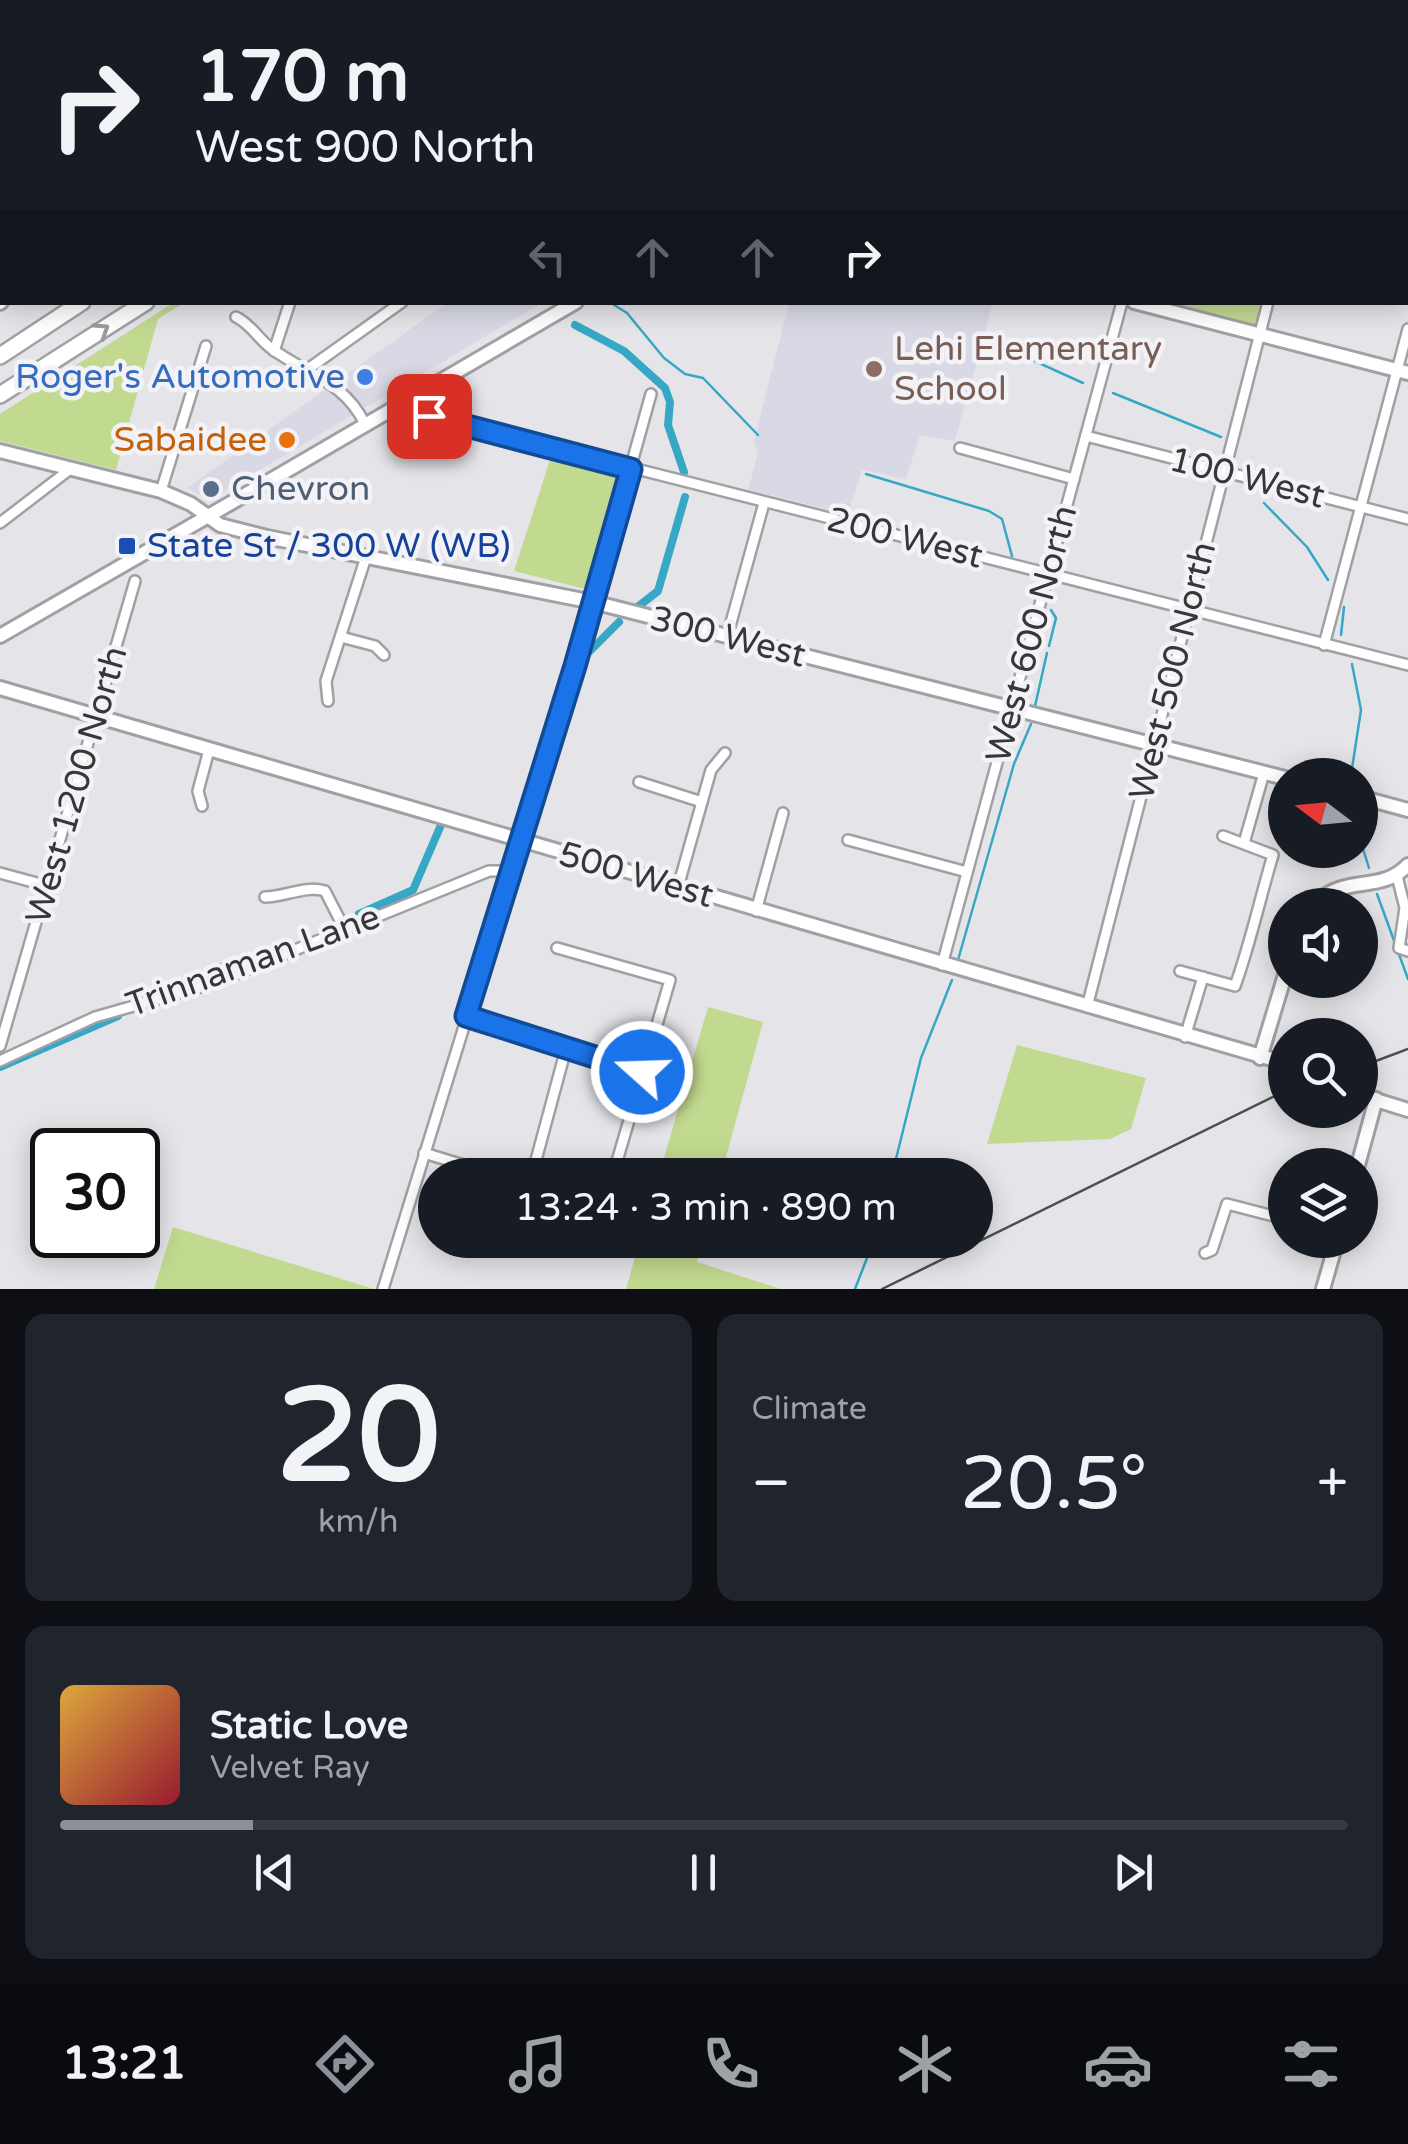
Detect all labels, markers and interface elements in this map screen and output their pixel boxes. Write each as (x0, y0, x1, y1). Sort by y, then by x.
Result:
text: 170 m (195, 36, 409, 120)
icon: right (30, 40, 160, 170)
text: West 900 North (195, 121, 535, 175)
icon: left (520, 230, 575, 285)
icon: ahead (625, 230, 680, 285)
icon: ahead (730, 230, 785, 285)
icon: right (835, 230, 890, 285)
one-way arrow (92, 324, 110, 343)
place label: Lehi Elementary School (894, 328, 1162, 410)
place label: Roger's Automotive (15, 356, 345, 398)
marker: Lehi Elementary School (863, 358, 885, 380)
marker: Roger's Automotive (354, 366, 376, 388)
pin (387, 374, 472, 459)
icon: arrive (402, 389, 457, 444)
place label: Sabaidee (114, 419, 267, 461)
marker: Sabaidee (276, 429, 298, 451)
street label: 100 West (1165, 438, 1329, 518)
place label: Chevron (231, 468, 370, 510)
marker: Chevron (200, 478, 222, 500)
street label: 200 West (823, 498, 987, 578)
street label: West 600 North (977, 501, 1087, 767)
place label: State St / 300 W (WB) (147, 525, 511, 567)
marker: State St / 300 W (WB) (116, 535, 138, 557)
street label: West 500 North (1121, 537, 1225, 805)
street label: 300 West (646, 597, 810, 677)
street label: West 1200 North (17, 641, 137, 929)
north arrow (1268, 758, 1378, 868)
map controls (1268, 758, 1378, 1258)
street label: 500 West (554, 833, 718, 917)
button: sound (1268, 888, 1378, 998)
street label: Trinnaman Lane (120, 896, 386, 1026)
button: search (1268, 1018, 1378, 1128)
position arrow (590, 1020, 694, 1124)
speed limit sign: 30 (30, 1128, 160, 1258)
button: layers (1268, 1148, 1378, 1258)
text: 13:24 · 3 min · 890 m (514, 1185, 897, 1231)
text: 20 (277, 1360, 440, 1516)
text: Climate (752, 1390, 867, 1428)
text: 20.5° (960, 1439, 1148, 1529)
text: − (752, 1451, 791, 1517)
text: + (1317, 1451, 1348, 1517)
text: km/h (318, 1503, 398, 1541)
text: Static Love (210, 1703, 408, 1749)
text: Velvet Ray (210, 1749, 370, 1787)
icon: previous (247, 1845, 302, 1900)
icon: pause (676, 1845, 731, 1900)
icon: next (1106, 1845, 1161, 1900)
icon: directions (310, 2029, 380, 2099)
icon: music (503, 2029, 573, 2099)
icon: phone (696, 2029, 766, 2099)
icon: climate (890, 2029, 960, 2099)
icon: car (1083, 2029, 1153, 2099)
icon: filters (1276, 2029, 1346, 2099)
text: 13:21 (62, 2037, 186, 2091)

